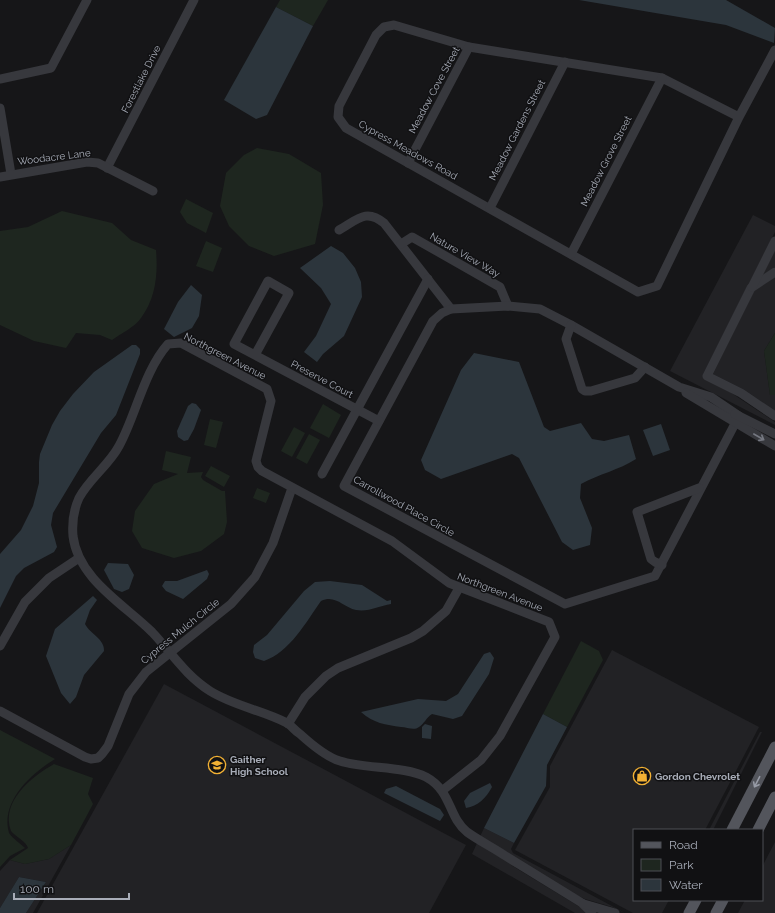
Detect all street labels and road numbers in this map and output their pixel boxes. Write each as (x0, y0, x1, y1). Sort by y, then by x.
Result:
street label: Forestlake Drive (119, 43, 163, 115)
street label: Meadow Cove Street (407, 44, 462, 135)
street label: Meadow Gardens Street (487, 77, 547, 182)
street label: Meadow Grove Street (578, 113, 634, 208)
street label: Cypress Meadows Road (357, 118, 459, 182)
street label: Woodacre Lane (17, 147, 91, 167)
street label: Nature View Way (428, 230, 503, 280)
street label: Northgreen Avenue (182, 331, 268, 382)
street label: Preserve Court (289, 358, 356, 400)
street label: Carrollwood Place Circle (352, 474, 457, 538)
street label: Northgreen Avenue (456, 571, 544, 613)
street label: Cypress Mulch Circle (139, 596, 222, 666)

